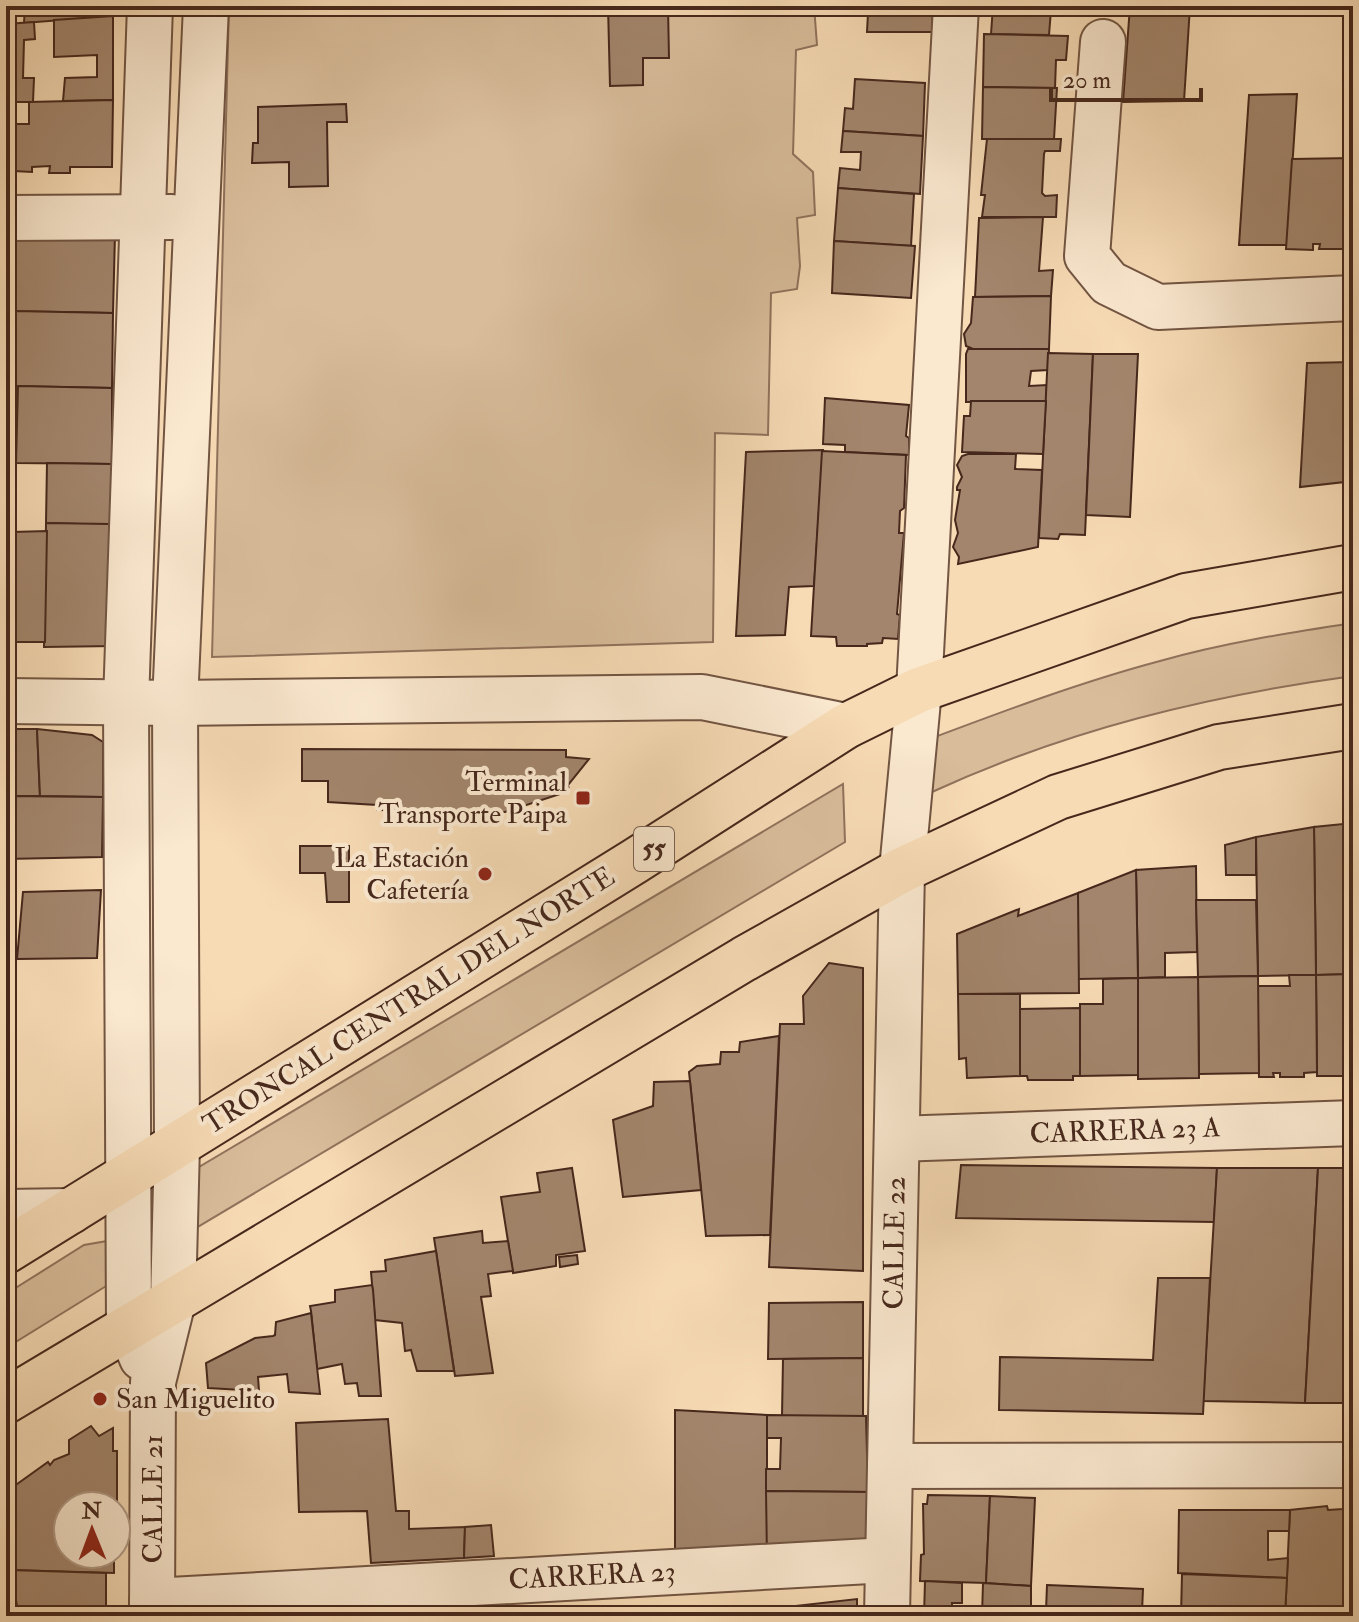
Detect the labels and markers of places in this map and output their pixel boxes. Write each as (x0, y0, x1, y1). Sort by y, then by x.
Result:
place label: Terminal Transporte Paipa (378, 765, 567, 832)
marker: Terminal Transporte Paipa (574, 789, 592, 807)
place label: La Estación Cafetería (334, 841, 469, 908)
marker: La Estación Cafetería (476, 865, 494, 883)
place label: San Miguelito (116, 1382, 275, 1417)
marker: San Miguelito (91, 1390, 109, 1408)

